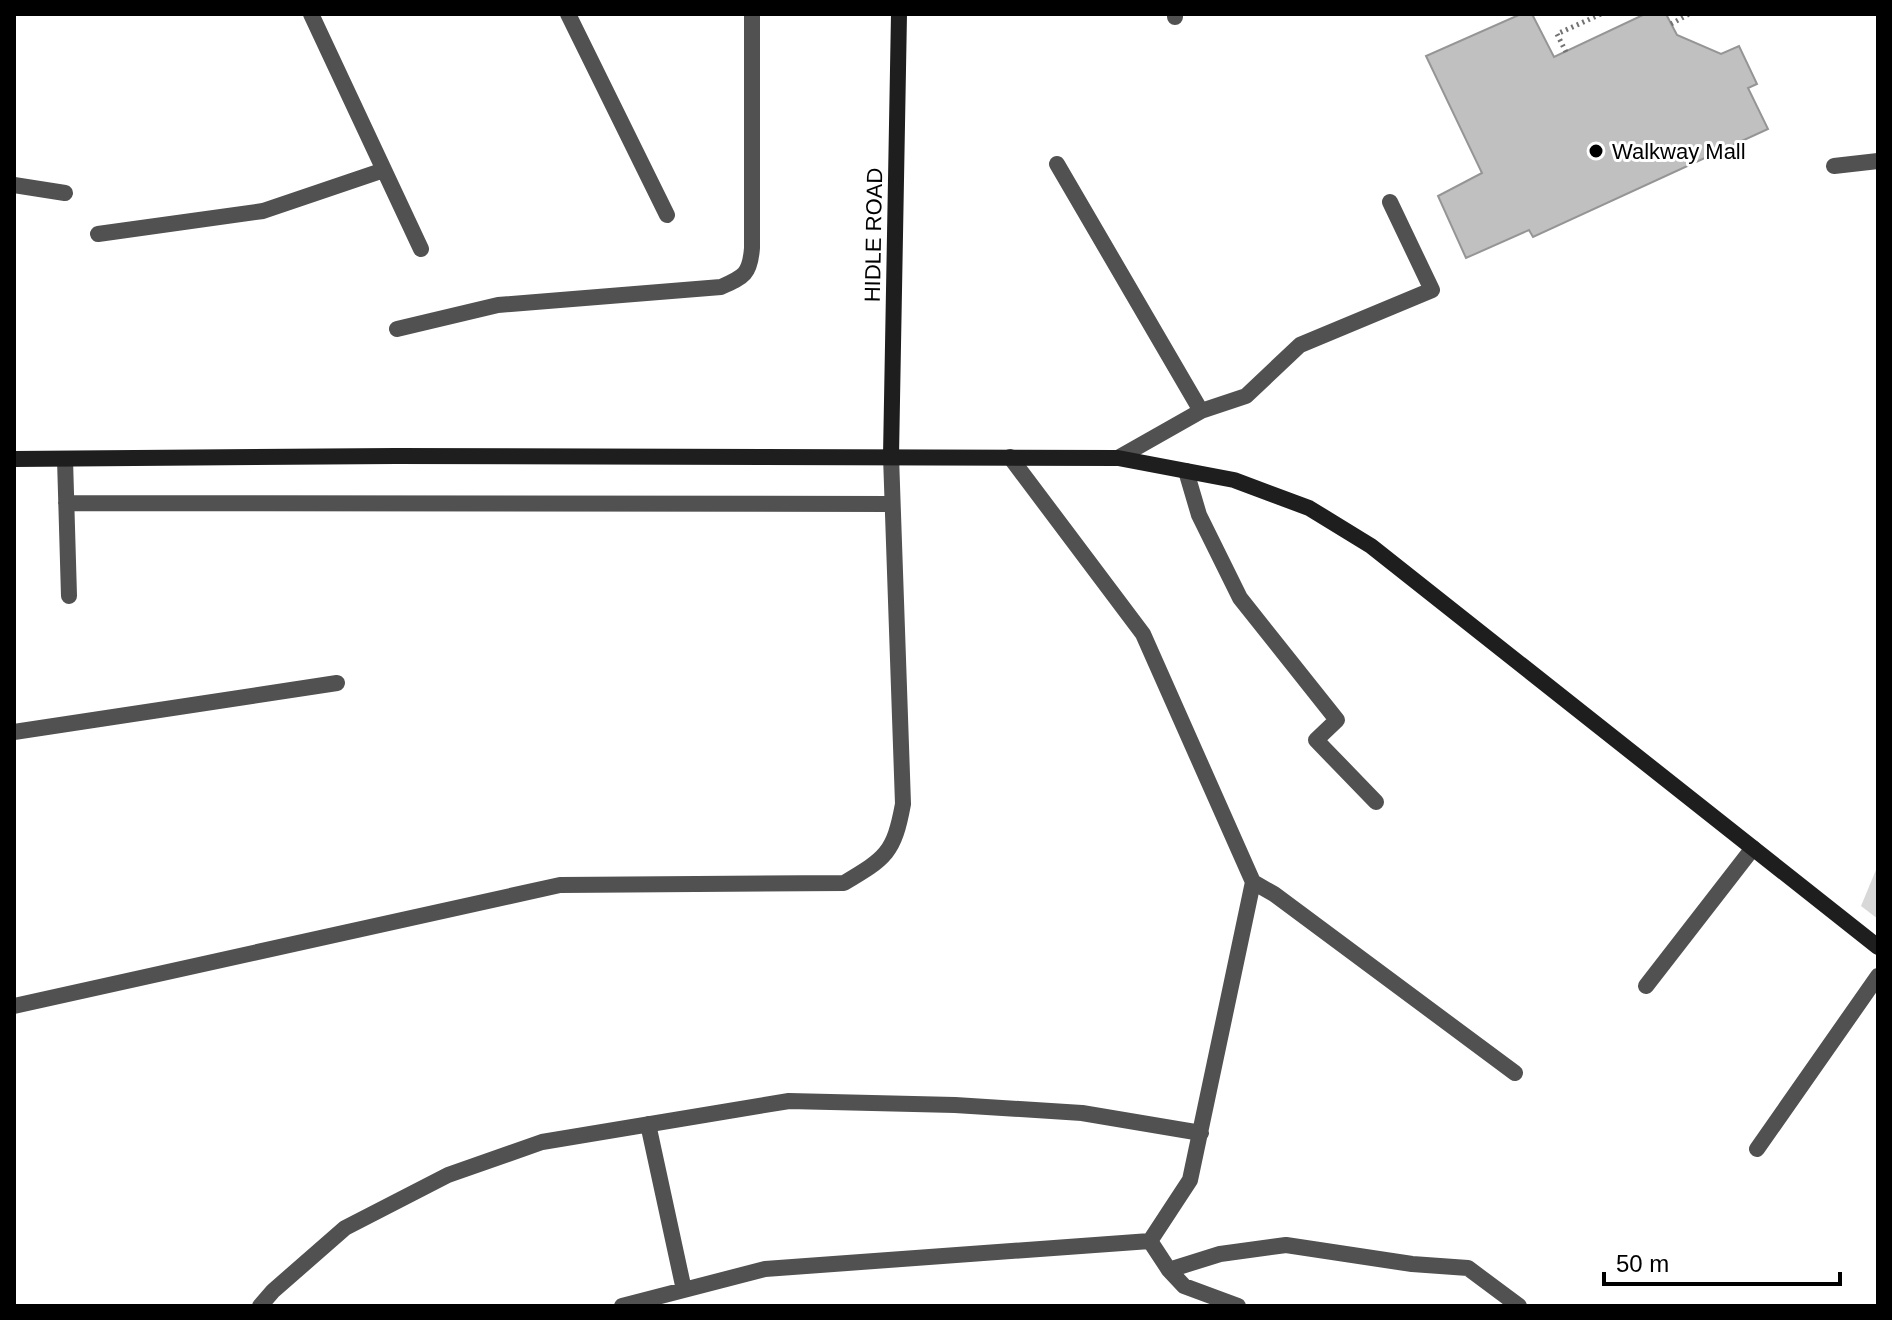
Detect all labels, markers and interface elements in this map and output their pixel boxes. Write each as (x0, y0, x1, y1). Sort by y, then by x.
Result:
place label: Walkway Mall (1612, 139, 1746, 164)
marker: Walkway Mall (1587, 142, 1605, 160)
street label: HIDLE ROAD (860, 168, 887, 302)
scale bar (1604, 1236, 1840, 1286)
text: 50 m (1616, 1250, 1669, 1277)

